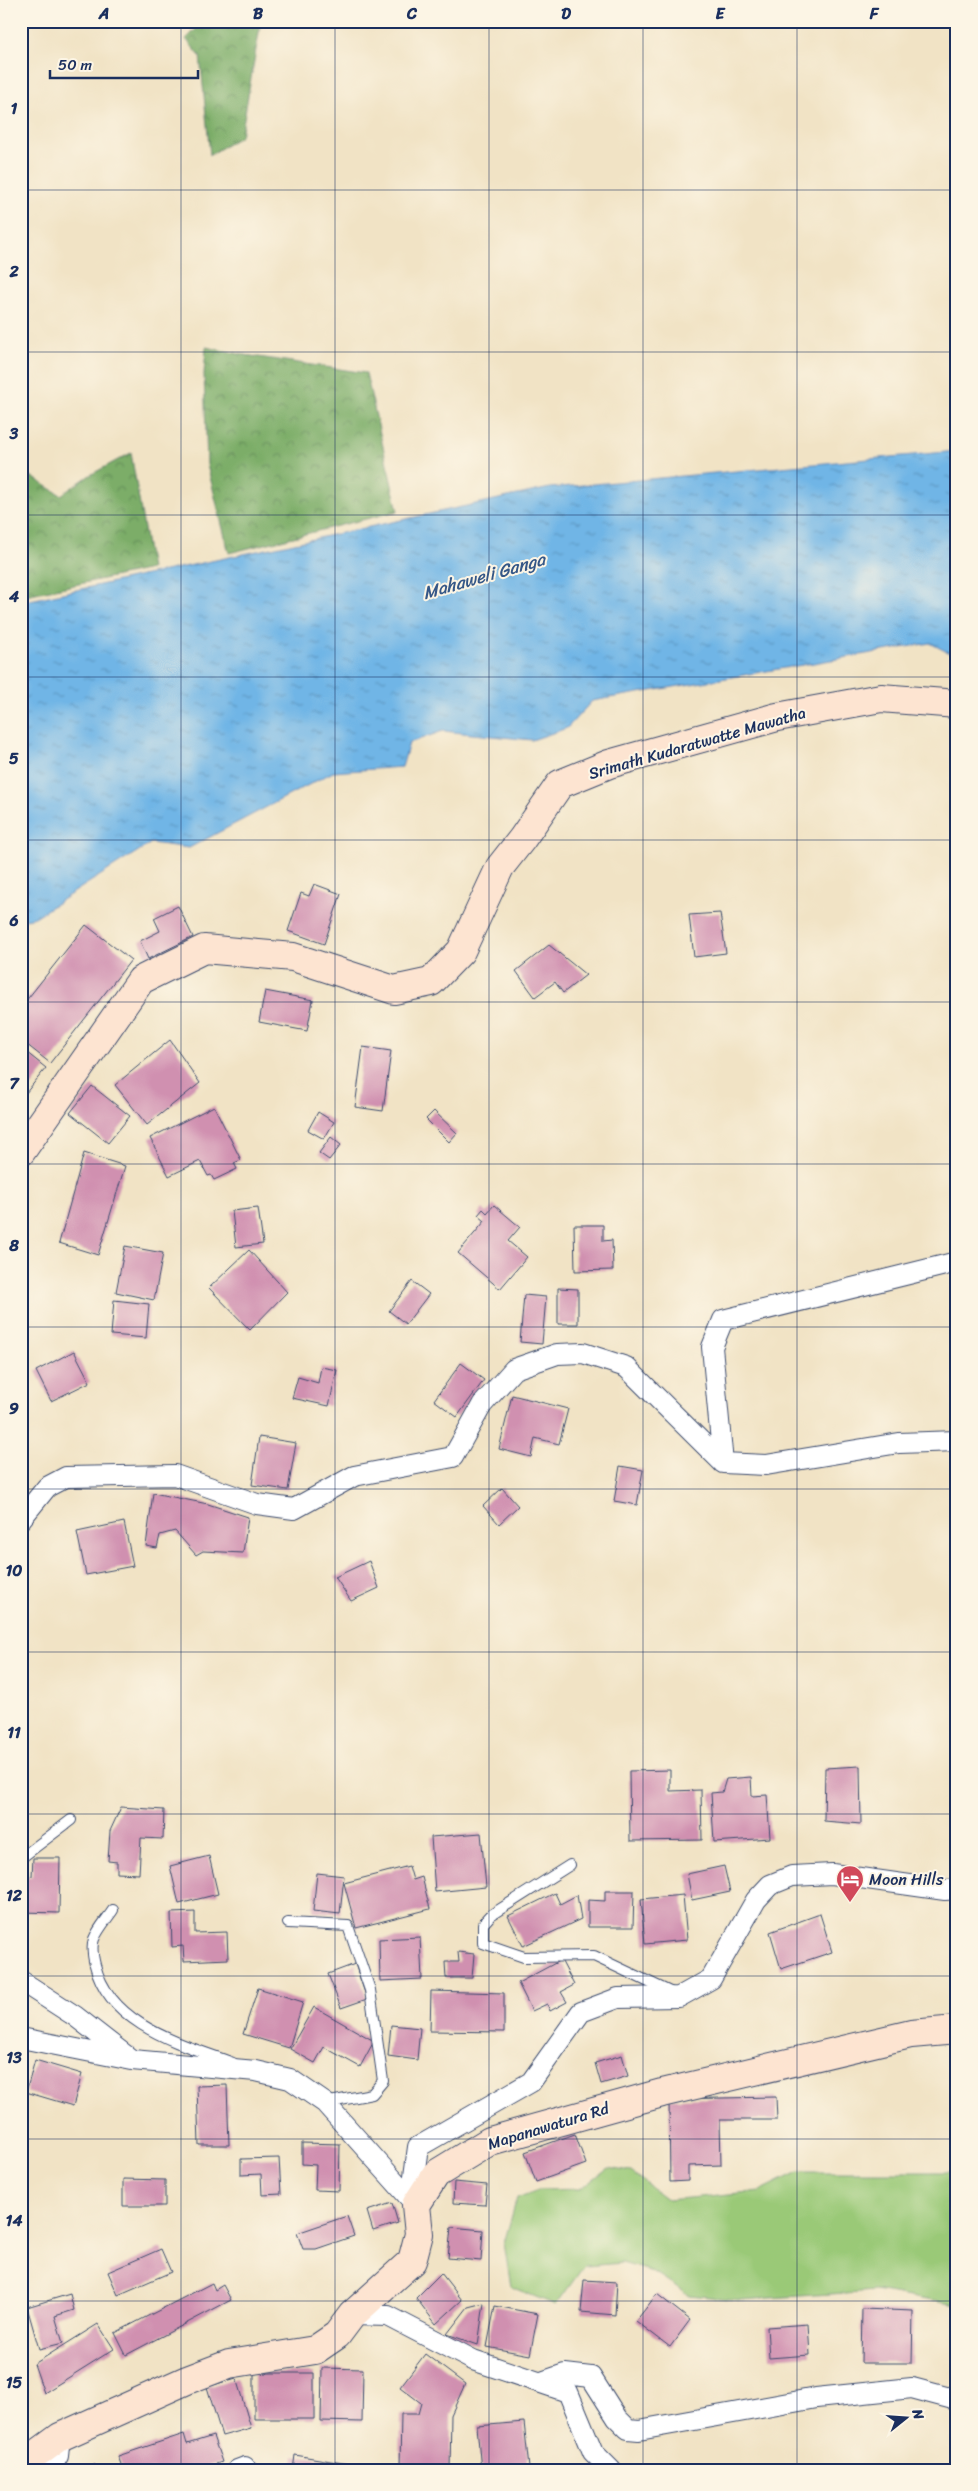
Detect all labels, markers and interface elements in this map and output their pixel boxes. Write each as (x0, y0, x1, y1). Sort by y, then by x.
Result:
text: A (98, 0, 109, 28)
text: B (253, 0, 264, 28)
text: C (406, 0, 418, 28)
text: D (561, 0, 571, 28)
text: E (716, 0, 726, 28)
text: F (869, 0, 880, 28)
scale bar (50, 48, 198, 80)
text: 50 m (58, 52, 93, 78)
text: 1 (11, 94, 18, 123)
text: 2 (8, 257, 19, 286)
text: 3 (9, 419, 19, 448)
water label: Mahaweli Ganga (419, 543, 551, 609)
text: 4 (8, 582, 19, 611)
street label: Srimath Kudaratwatte Mawatha (585, 698, 809, 788)
text: 5 (9, 744, 19, 773)
text: 6 (8, 906, 19, 935)
text: 7 (9, 1069, 20, 1098)
text: 8 (8, 1231, 19, 1260)
text: 9 (9, 1394, 19, 1423)
text: 10 (6, 1556, 22, 1585)
text: 11 (7, 1718, 21, 1747)
hotel icon: Moon Hills (835, 1864, 865, 1903)
place label: Moon Hills (869, 1865, 944, 1894)
text: 12 (6, 1881, 23, 1910)
text: 13 (6, 2043, 22, 2072)
street label: Mapanawatura Rd (484, 2093, 614, 2158)
text: 14 (6, 2206, 22, 2235)
text: 15 (6, 2368, 23, 2397)
north arrow (880, 2394, 930, 2444)
text: N (904, 2405, 931, 2423)

